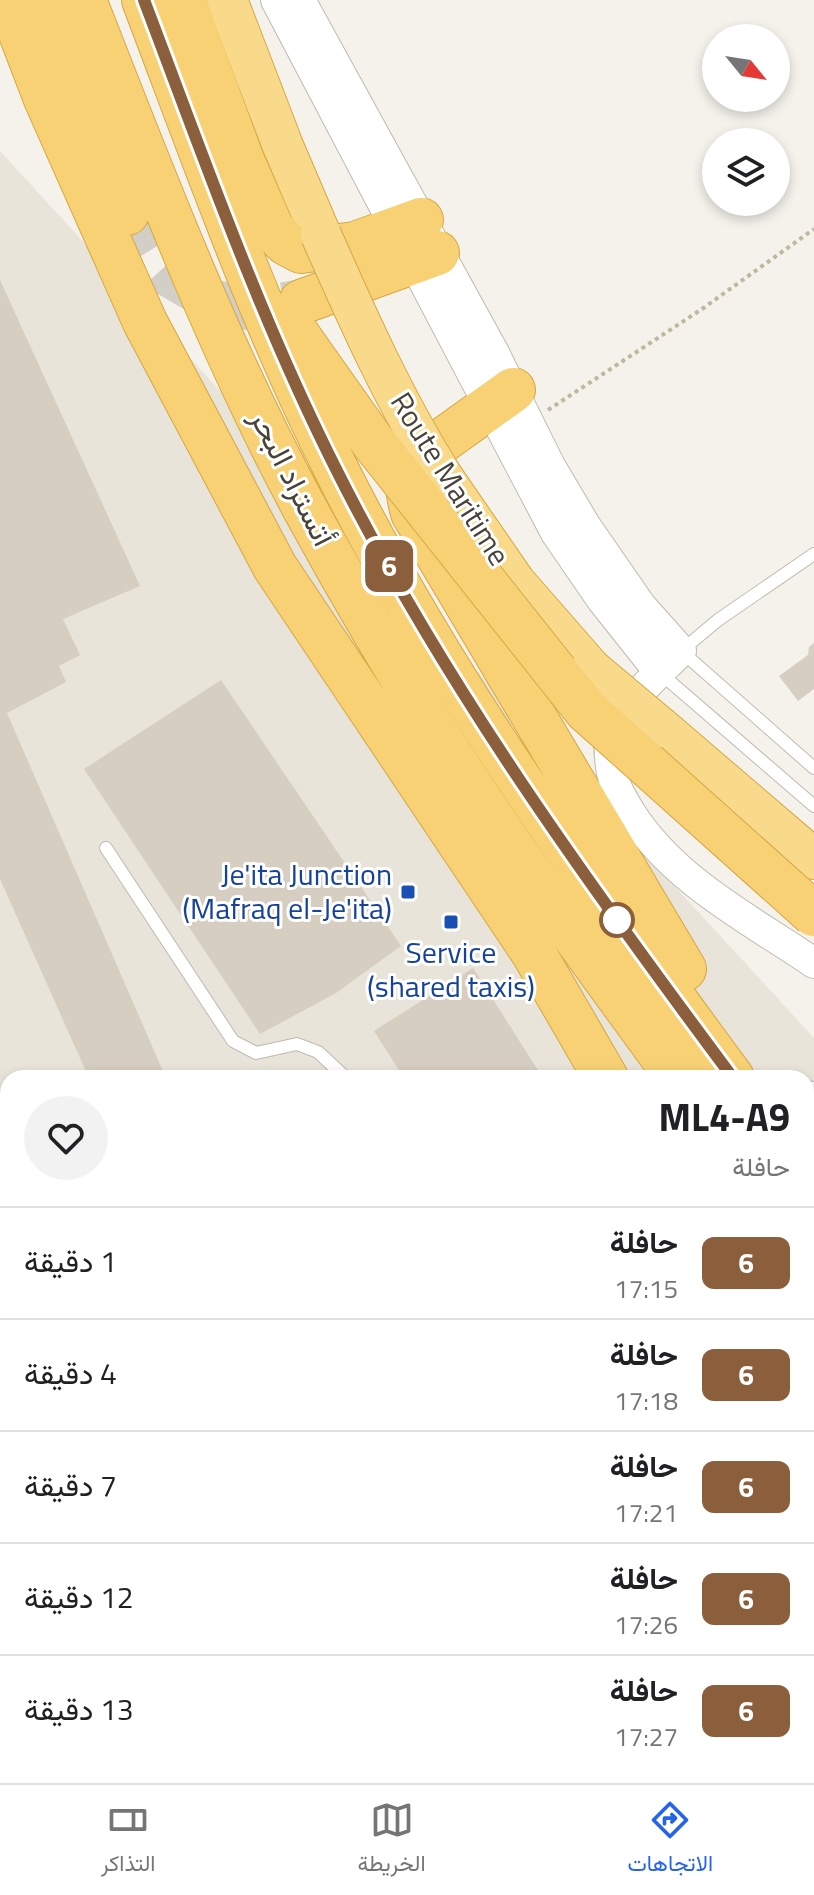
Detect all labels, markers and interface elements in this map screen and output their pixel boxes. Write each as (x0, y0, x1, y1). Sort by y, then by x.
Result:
north arrow (702, 24, 790, 112)
map controls (702, 24, 790, 216)
button: layers (702, 128, 790, 216)
street label: Route Maritime (379, 383, 522, 574)
street label: أتستراد البحر (238, 400, 347, 554)
line badge: 6 (363, 540, 415, 592)
text: 6 (381, 544, 397, 587)
place label: Je'ita Junction (Mafraq el-Je'ita) (182, 851, 392, 931)
marker: Je'ita Junction (Mafraq el-Je'ita) (399, 883, 417, 901)
unlabelled marker (600, 903, 634, 937)
marker: Service (shared taxis) (442, 913, 460, 931)
place label: Service (shared taxis) (367, 929, 535, 1009)
text: ML4-A9 (659, 1088, 790, 1146)
button: heart (24, 1096, 108, 1180)
text: حافلة (732, 1147, 790, 1186)
text: حافلة (610, 1219, 678, 1265)
text: 1 دقيقة (24, 1238, 117, 1284)
text: 6 (738, 1241, 754, 1284)
text: 17:15 (614, 1269, 678, 1308)
text: حافلة (610, 1331, 678, 1377)
text: 4 دقيقة (24, 1350, 117, 1396)
text: 6 (738, 1353, 754, 1396)
text: 17:18 (614, 1381, 678, 1420)
text: حافلة (610, 1443, 678, 1489)
text: 7 دقيقة (24, 1462, 117, 1508)
text: 6 (738, 1465, 754, 1508)
text: 17:21 (614, 1493, 678, 1532)
text: حافلة (610, 1555, 678, 1601)
text: 12 دقيقة (24, 1574, 134, 1620)
text: 6 (738, 1577, 754, 1620)
text: 17:26 (614, 1605, 678, 1644)
text: حافلة (610, 1667, 678, 1713)
text: 13 دقيقة (24, 1686, 134, 1732)
text: 6 (738, 1689, 754, 1732)
text: 17:27 (614, 1717, 678, 1756)
tab: التذاكر (101, 1798, 155, 1883)
tab: الخريطة (358, 1798, 426, 1883)
tab: الاتجاهات (628, 1798, 713, 1883)

